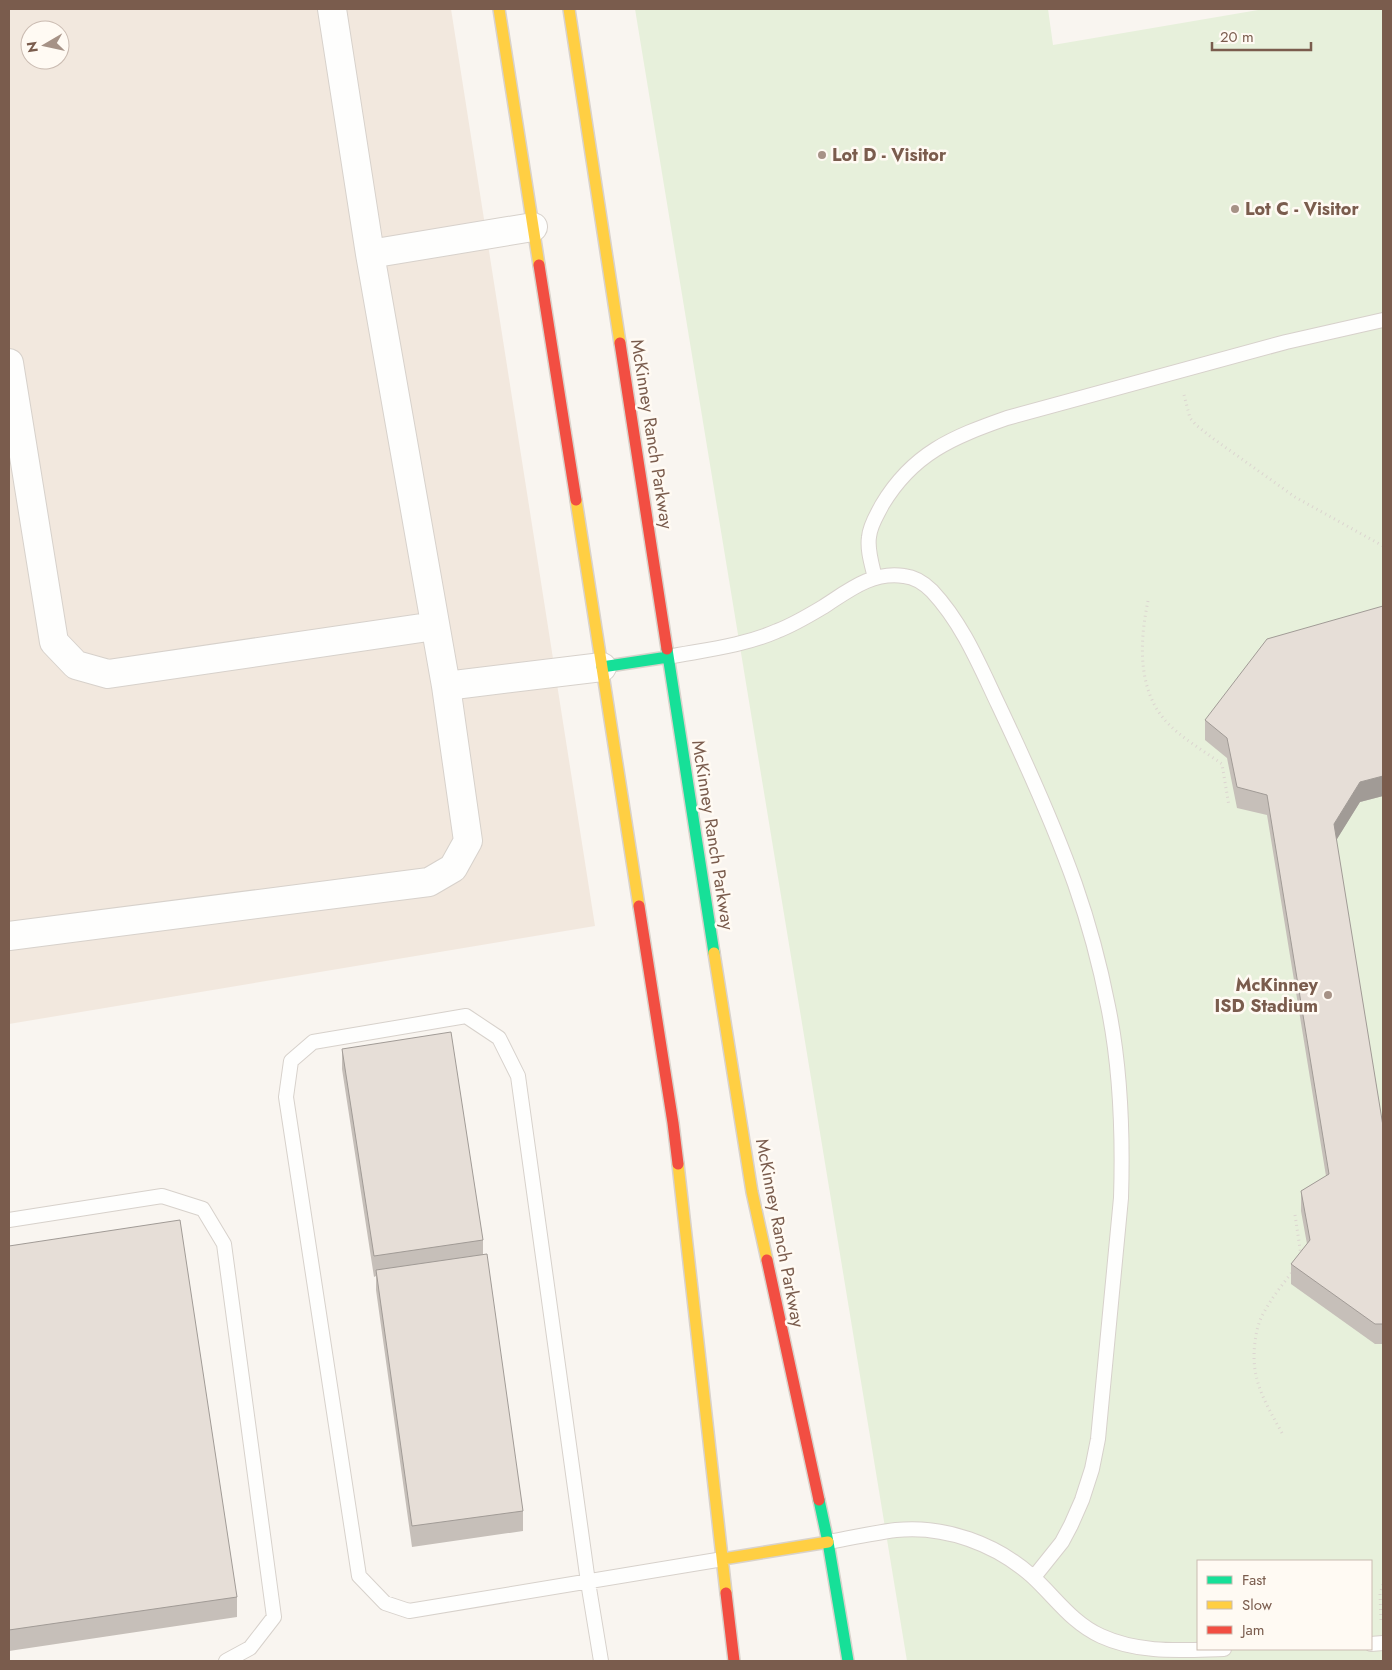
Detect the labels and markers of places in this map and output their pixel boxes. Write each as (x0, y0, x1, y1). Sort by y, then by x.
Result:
place label: Lot D - Visitor (832, 142, 947, 168)
marker: Lot D - Visitor (816, 149, 828, 161)
place label: Lot C - Visitor (1245, 196, 1359, 222)
marker: Lot C - Visitor (1229, 203, 1241, 215)
place label: McKinney ISD Stadium (1215, 972, 1319, 1019)
marker: McKinney ISD Stadium (1322, 989, 1334, 1001)

